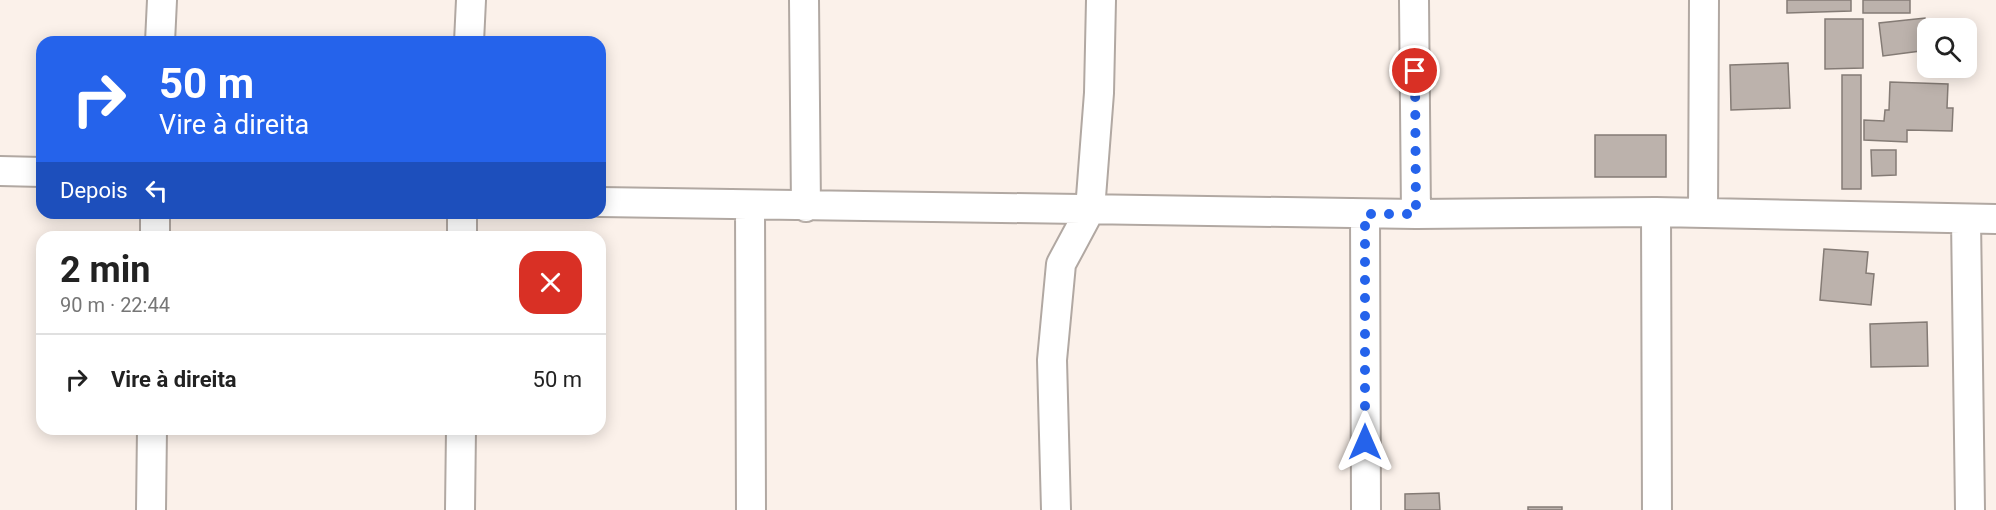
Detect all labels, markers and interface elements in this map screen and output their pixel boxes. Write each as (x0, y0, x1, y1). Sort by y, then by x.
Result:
map controls (1917, 18, 1977, 78)
button: search (1917, 18, 1977, 78)
pin (1389, 45, 1440, 96)
icon: arrive (1398, 54, 1431, 87)
text: 50 m (159, 59, 254, 108)
icon: right (60, 60, 138, 138)
text: Vire à direita (159, 109, 309, 141)
icon: left (140, 174, 173, 207)
text: Depois (60, 178, 128, 203)
text: 2 min (60, 249, 151, 291)
button: close (519, 251, 582, 314)
text: 90 m · 22:44 (60, 293, 170, 317)
icon: right (60, 363, 93, 396)
text: Vire à direita (111, 367, 237, 392)
text: 50 m (533, 367, 582, 392)
position arrow (1333, 410, 1397, 474)

